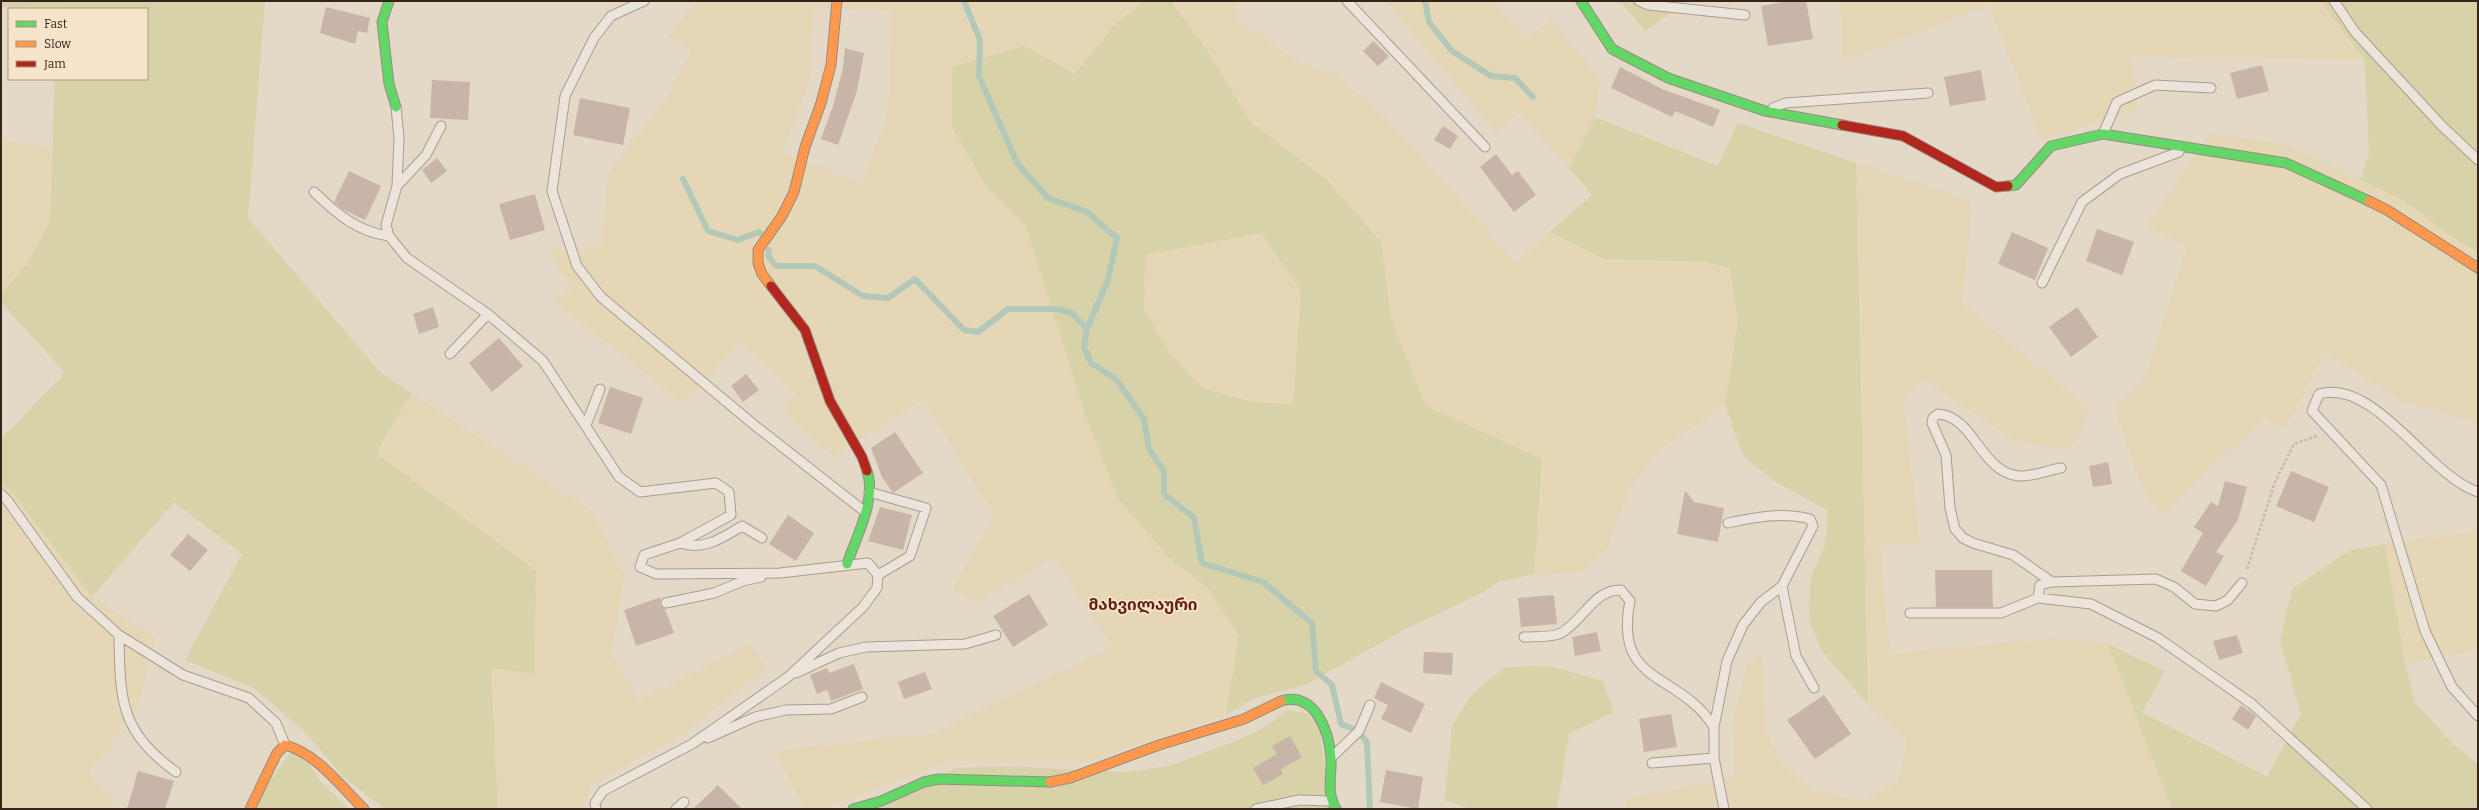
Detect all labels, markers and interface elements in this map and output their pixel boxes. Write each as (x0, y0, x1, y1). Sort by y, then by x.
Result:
legend (8, 8, 148, 80)
text: Fast (44, 17, 68, 31)
text: Slow (44, 37, 71, 51)
text: Jam (43, 57, 66, 71)
district label: მახვილაური (1088, 595, 1198, 615)

